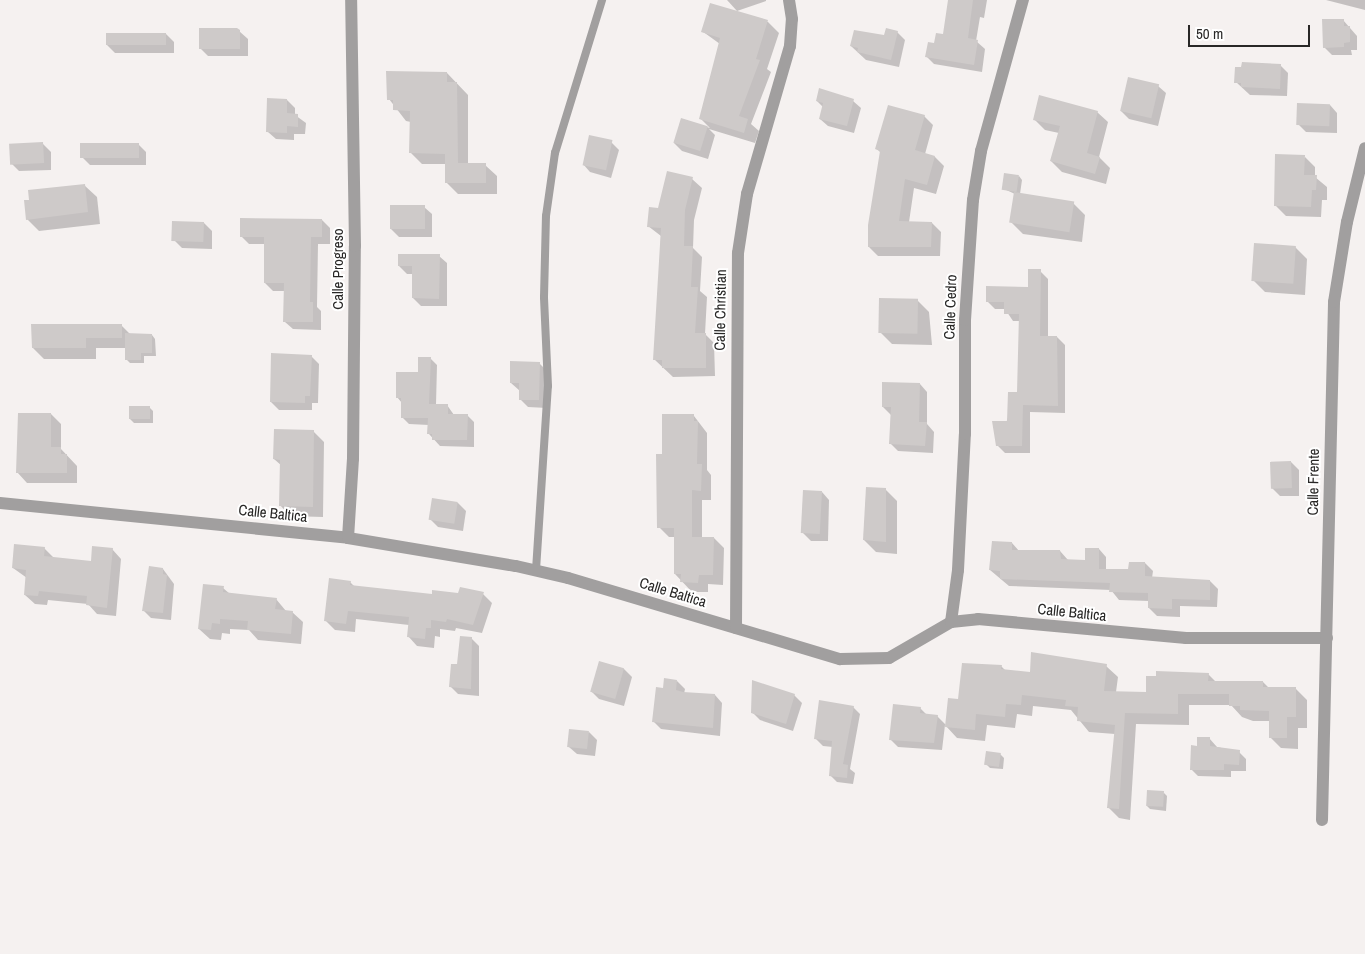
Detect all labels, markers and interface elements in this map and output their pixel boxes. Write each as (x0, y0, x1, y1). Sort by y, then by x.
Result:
scale bar (1190, 15, 1312, 47)
text: 50 m (1196, 23, 1223, 44)
street label: Calle Progreso (329, 228, 347, 310)
street label: Calle Christian (710, 269, 730, 351)
street label: Calle Cedro (940, 274, 960, 340)
street label: Calle Frente (1303, 448, 1323, 516)
street label: Calle Baltica (238, 500, 308, 526)
street label: Calle Baltica (637, 573, 709, 611)
street label: Calle Baltica (1037, 599, 1107, 625)

